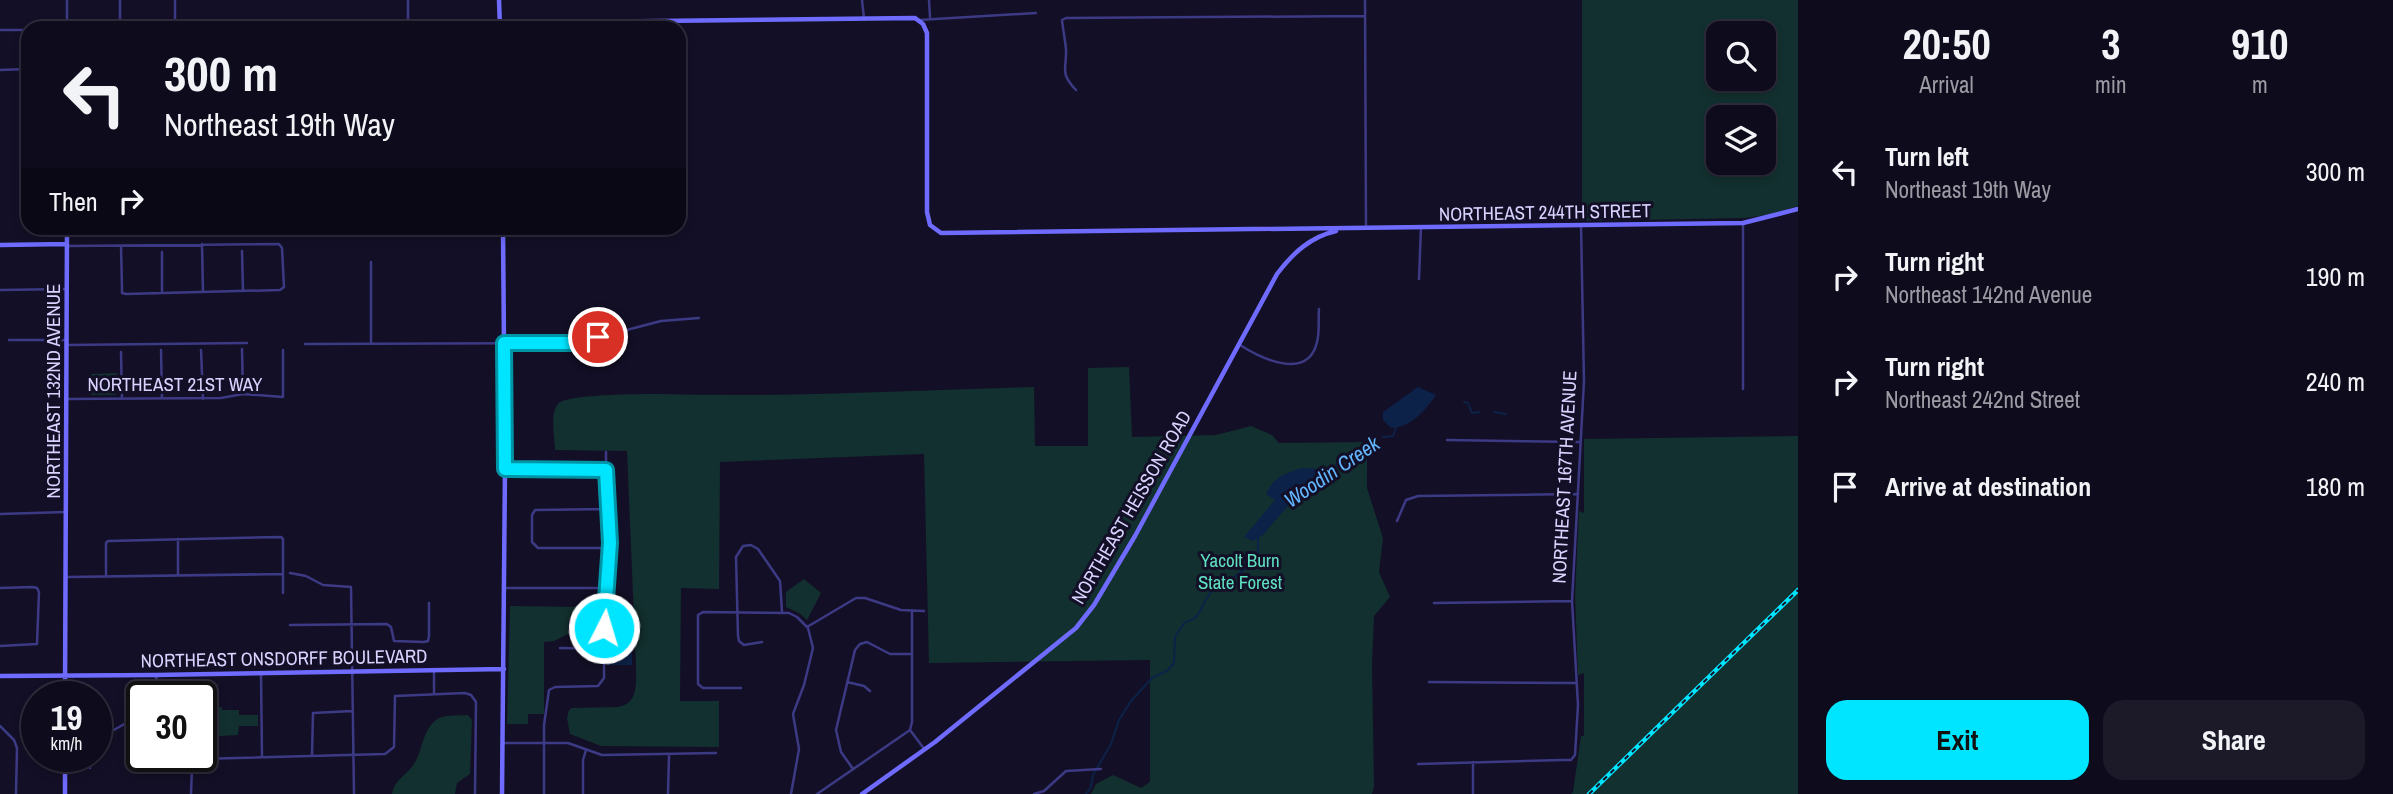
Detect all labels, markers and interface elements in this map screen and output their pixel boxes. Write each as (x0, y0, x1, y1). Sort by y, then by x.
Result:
text: 20:50 (1903, 16, 1991, 72)
text: 3 (2101, 16, 2120, 72)
text: 910 (2231, 16, 2289, 72)
map controls (1706, 21, 1776, 175)
button: search (1706, 21, 1776, 91)
text: 300 m (164, 40, 278, 106)
icon: left (49, 49, 140, 140)
text: Arrival (1919, 69, 1974, 100)
text: min (2095, 69, 2127, 100)
text: m (2252, 69, 2268, 100)
text: Northeast 19th Way (164, 103, 395, 146)
button: layers (1706, 105, 1776, 175)
text: Turn left (1885, 139, 1969, 174)
icon: left (1826, 153, 1864, 191)
text: 300 m (2306, 154, 2365, 189)
text: Northeast 19th Way (1885, 174, 2051, 205)
icon: right (112, 182, 150, 220)
text: Then (49, 184, 98, 219)
street label: NORTHEAST 244TH STREET (1439, 197, 1652, 227)
text: Turn right (1885, 244, 1984, 279)
icon: right (1826, 258, 1864, 296)
text: 190 m (2306, 259, 2365, 294)
text: Northeast 142nd Avenue (1885, 279, 2092, 310)
street label: NORTHEAST 132ND AVENUE (40, 284, 66, 498)
pin (568, 307, 628, 367)
icon: arrive (579, 318, 617, 356)
text: Turn right (1885, 349, 1984, 384)
icon: right (1826, 363, 1864, 401)
text: 240 m (2306, 364, 2365, 399)
street label: NORTHEAST 167TH AVENUE (1545, 370, 1583, 584)
street label: NORTHEAST 21ST WAY (88, 371, 263, 397)
text: Northeast 242nd Street (1885, 384, 2080, 415)
street label: NORTHEAST HEISSON ROAD (1065, 406, 1197, 608)
water label: Woodin Creek (1278, 428, 1386, 514)
icon: arrive (1826, 468, 1864, 506)
text: Arrive at destination (1885, 469, 2091, 504)
text: 180 m (2306, 469, 2365, 504)
park label: Yacolt Burn State Forest (1198, 547, 1283, 595)
position arrow (567, 591, 641, 665)
street label: NORTHEAST ONSDORFF BOULEVARD (140, 643, 428, 673)
speed limit sign: 30 (126, 681, 217, 772)
text: 19 (51, 694, 82, 741)
button: Exit (1826, 700, 2089, 780)
button: Share (2103, 700, 2365, 780)
text: km/h (51, 731, 83, 756)

